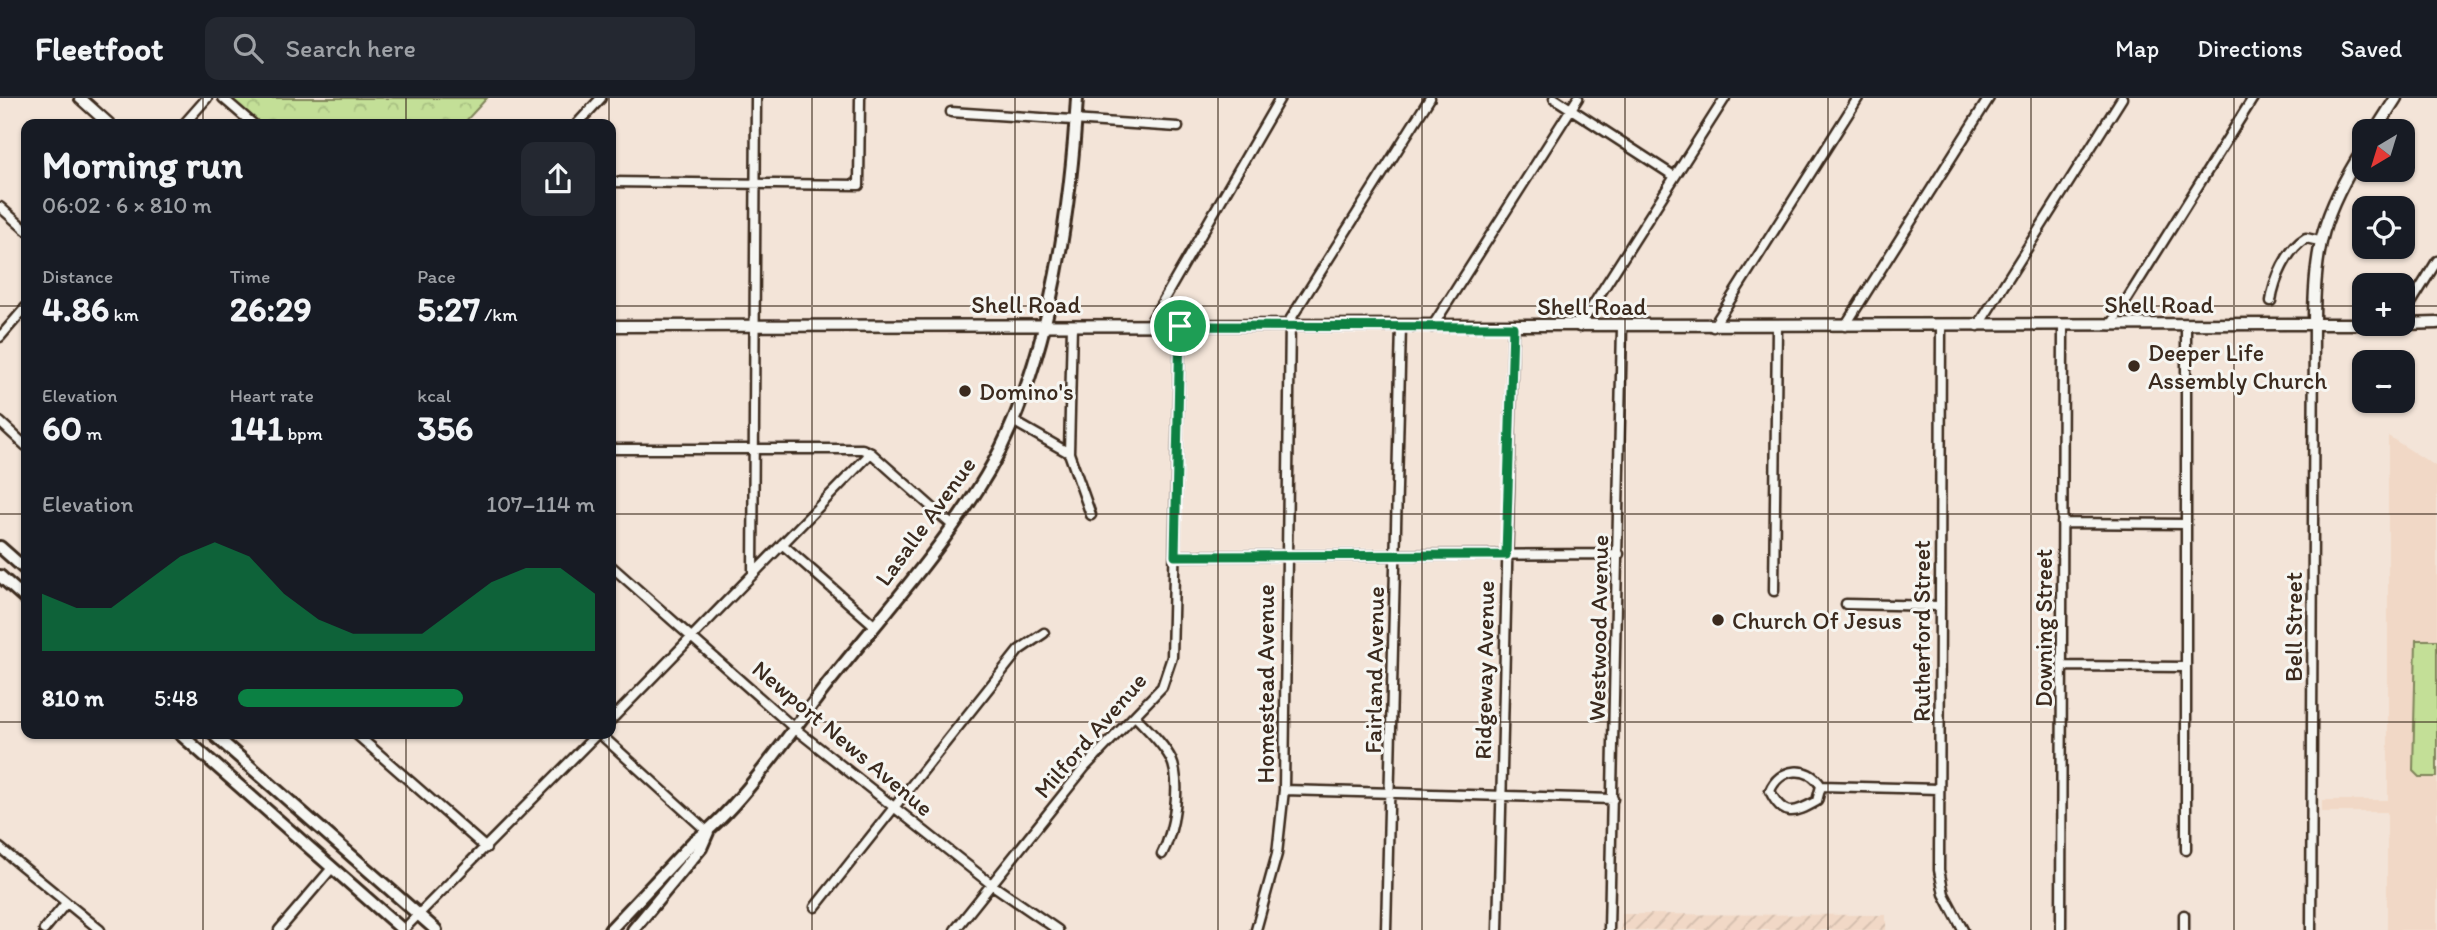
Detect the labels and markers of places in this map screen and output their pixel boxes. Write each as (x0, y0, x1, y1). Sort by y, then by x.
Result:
pin (1150, 296, 1210, 356)
place label: Deeper Life Assembly Church (2148, 338, 2327, 395)
marker: Deeper Life Assembly Church (2126, 358, 2142, 374)
place label: Domino's (979, 377, 1074, 406)
marker: Domino's (957, 383, 973, 399)
place label: Church Of Jesus (1732, 606, 1902, 635)
marker: Church Of Jesus (1710, 612, 1726, 628)

